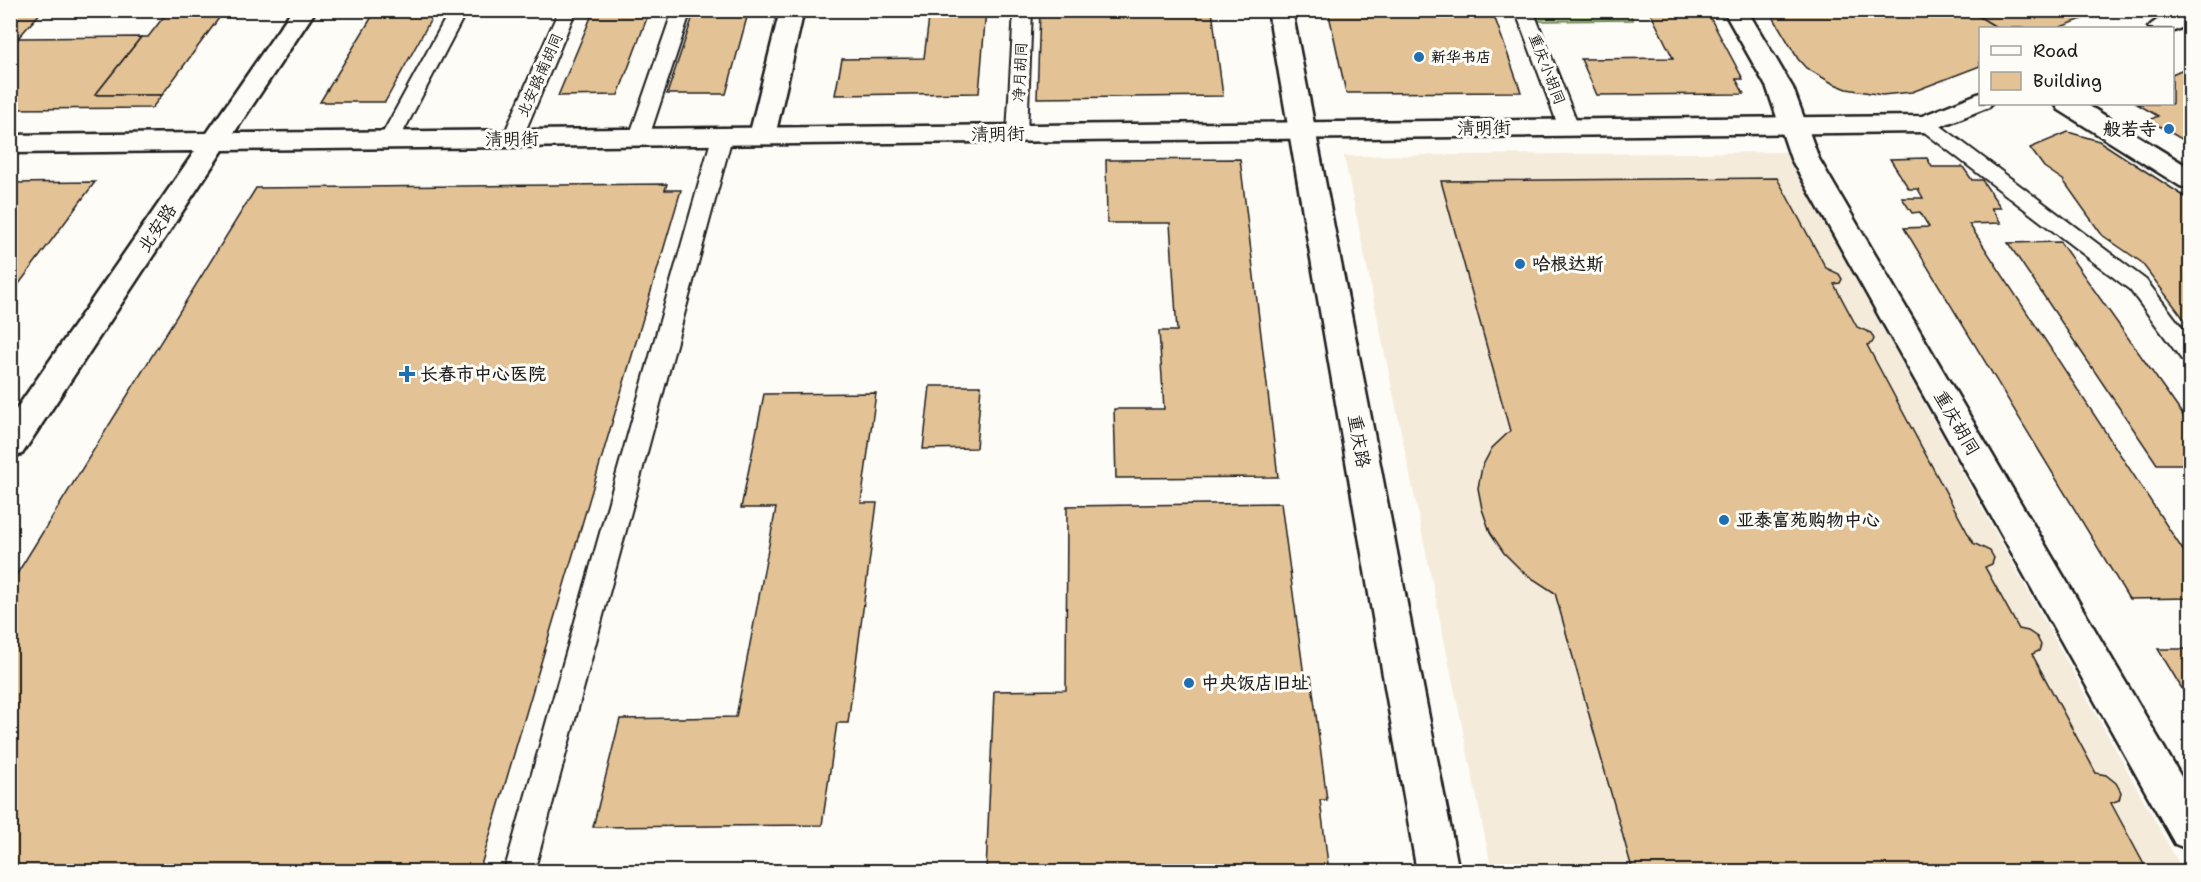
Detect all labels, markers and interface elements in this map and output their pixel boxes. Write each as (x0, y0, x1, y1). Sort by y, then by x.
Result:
legend (1979, 27, 2174, 105)
street label: 北安路南胡同 (513, 30, 567, 120)
street label: 重庆小胡同 (1524, 30, 1570, 108)
text: Road (2033, 39, 2078, 63)
street label: 净月胡同 (1008, 42, 1032, 102)
place label: 新华书店 (1431, 47, 1491, 67)
marker: 新华书店 (1412, 50, 1426, 64)
text: Building (2033, 69, 2102, 93)
street label: 清明街 (1457, 116, 1511, 140)
place label: 般若寺 (2103, 117, 2157, 141)
street label: 清明街 (971, 122, 1025, 146)
marker: 般若寺 (2162, 122, 2176, 136)
street label: 清明街 (485, 127, 539, 151)
street label: 北安路 (132, 199, 182, 257)
place label: 哈根达斯 (1532, 252, 1604, 276)
marker: 哈根达斯 (1513, 257, 1527, 271)
place label: 长春市中心医院 (420, 362, 546, 386)
marker: 长春市中心医院 (398, 365, 416, 383)
street label: 重庆胡同 (1929, 386, 1985, 460)
street label: 重庆路 (1342, 412, 1376, 470)
place label: 亚泰富苑购物中心 (1736, 508, 1880, 532)
marker: 亚泰富苑购物中心 (1717, 513, 1731, 527)
place label: 中央饭店旧址 (1201, 671, 1309, 695)
marker: 中央饭店旧址 (1182, 676, 1196, 690)

